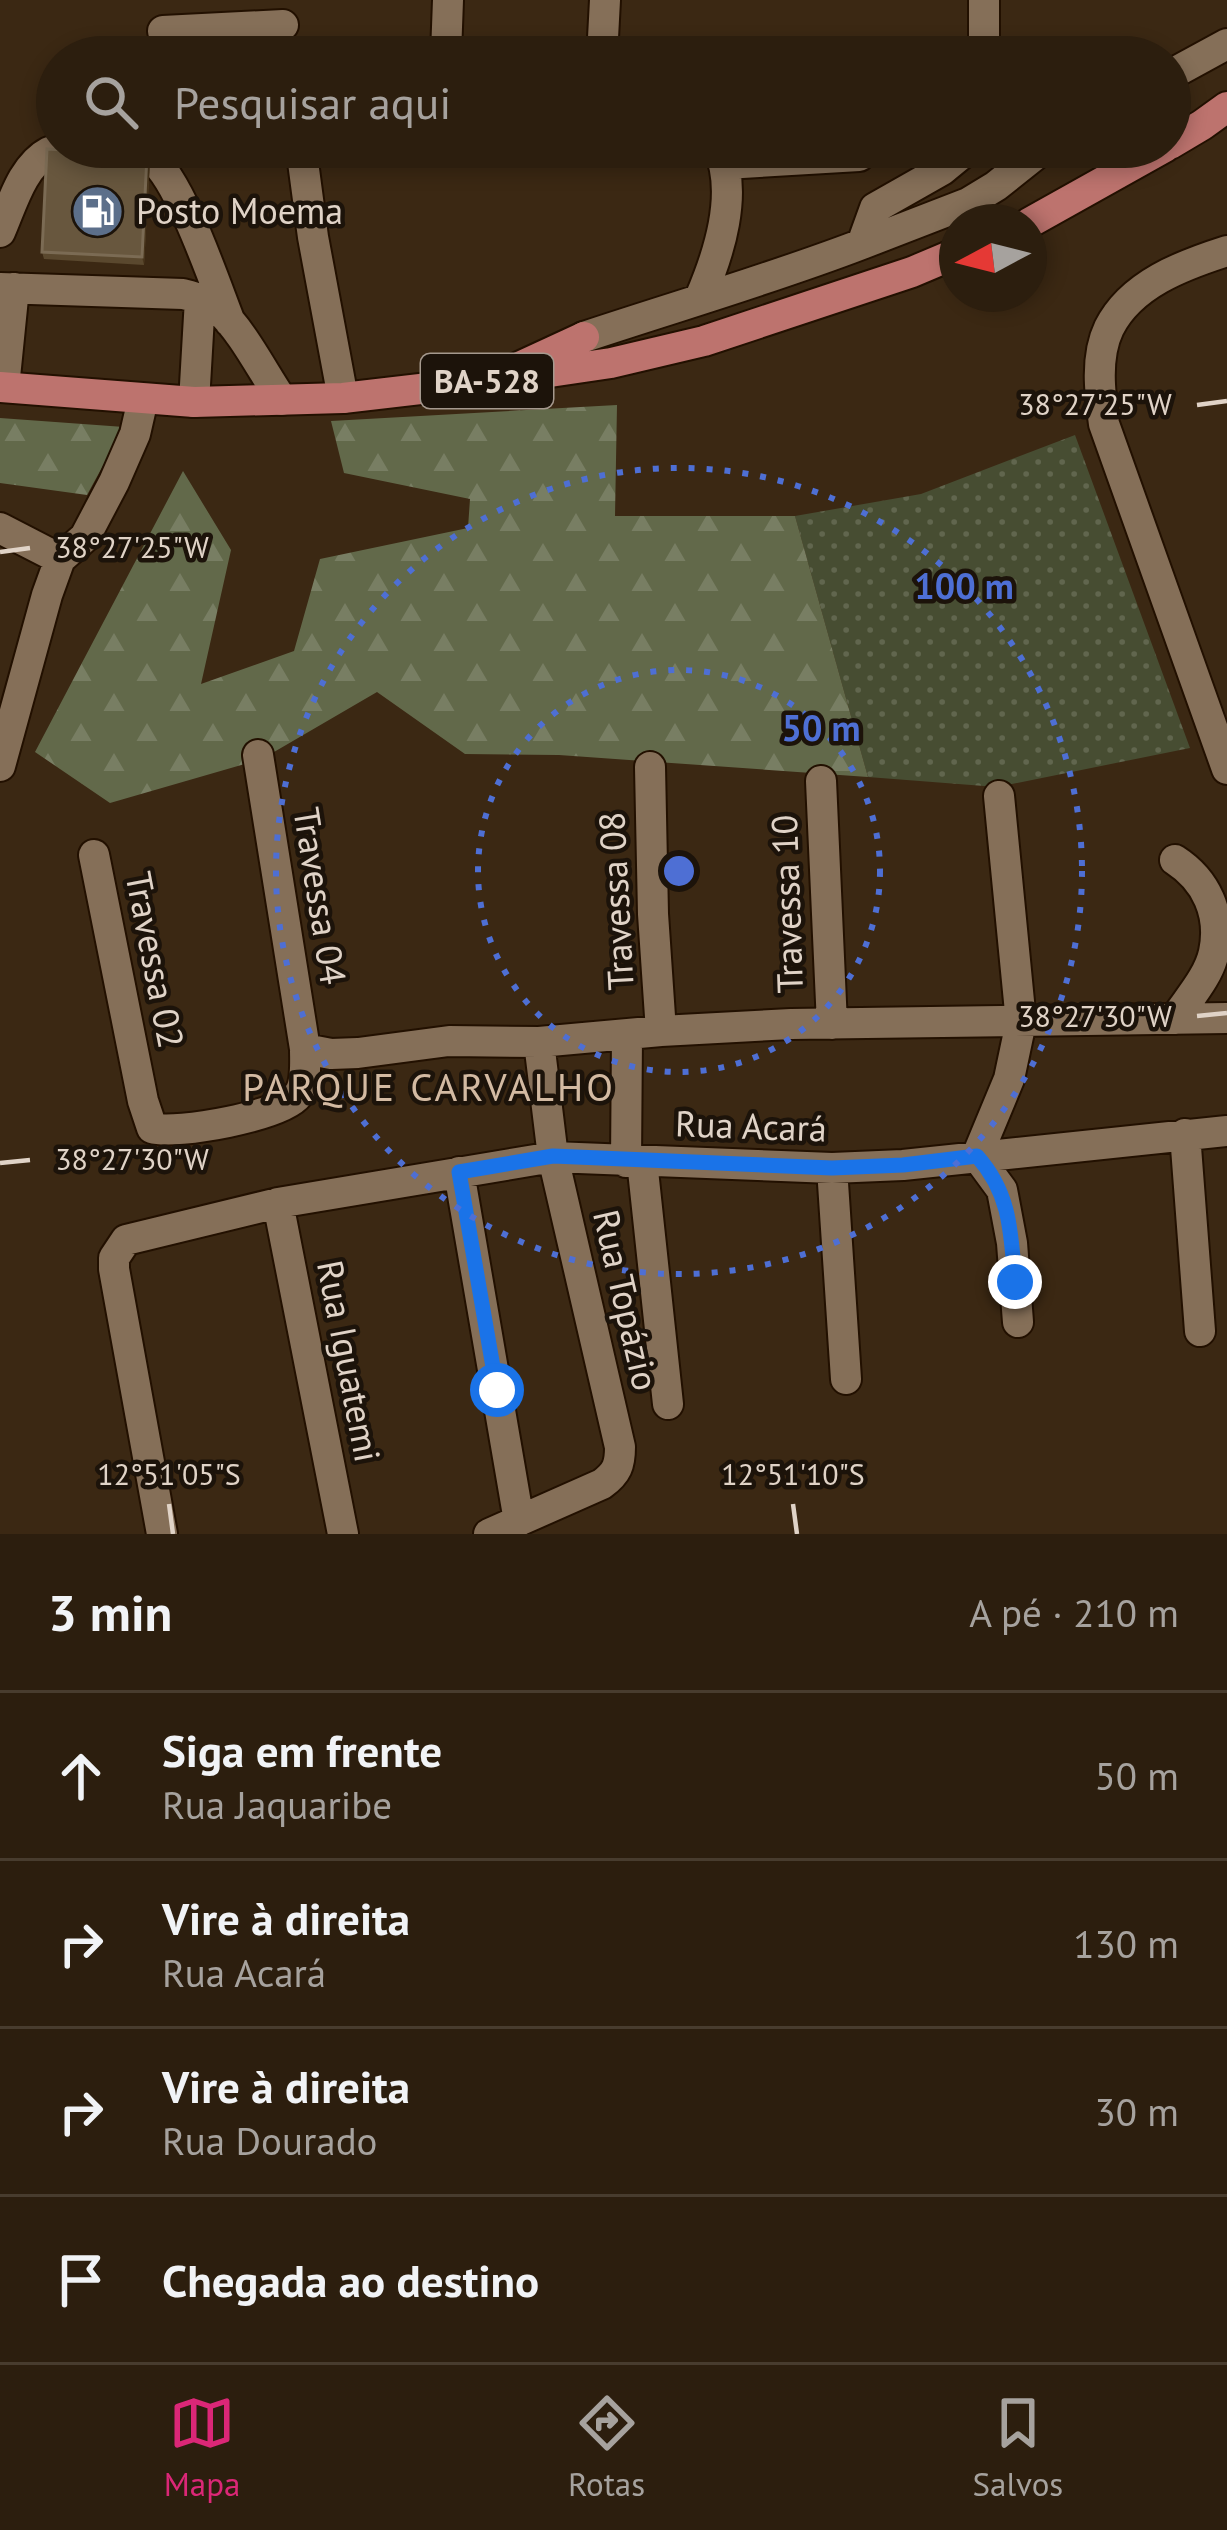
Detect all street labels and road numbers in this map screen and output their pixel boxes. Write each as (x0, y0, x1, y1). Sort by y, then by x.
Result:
road number: BA-528 (421, 354, 553, 408)
street label: Travessa 04 (283, 804, 358, 988)
street label: Travessa 08 (587, 811, 644, 991)
street label: Travessa 10 (760, 814, 813, 994)
street label: Travessa 02 (115, 868, 196, 1052)
street label: Rua Acará (674, 1099, 828, 1152)
street label: Rua Topázio (583, 1205, 670, 1395)
street label: Rua Iguatemi (307, 1256, 392, 1466)

